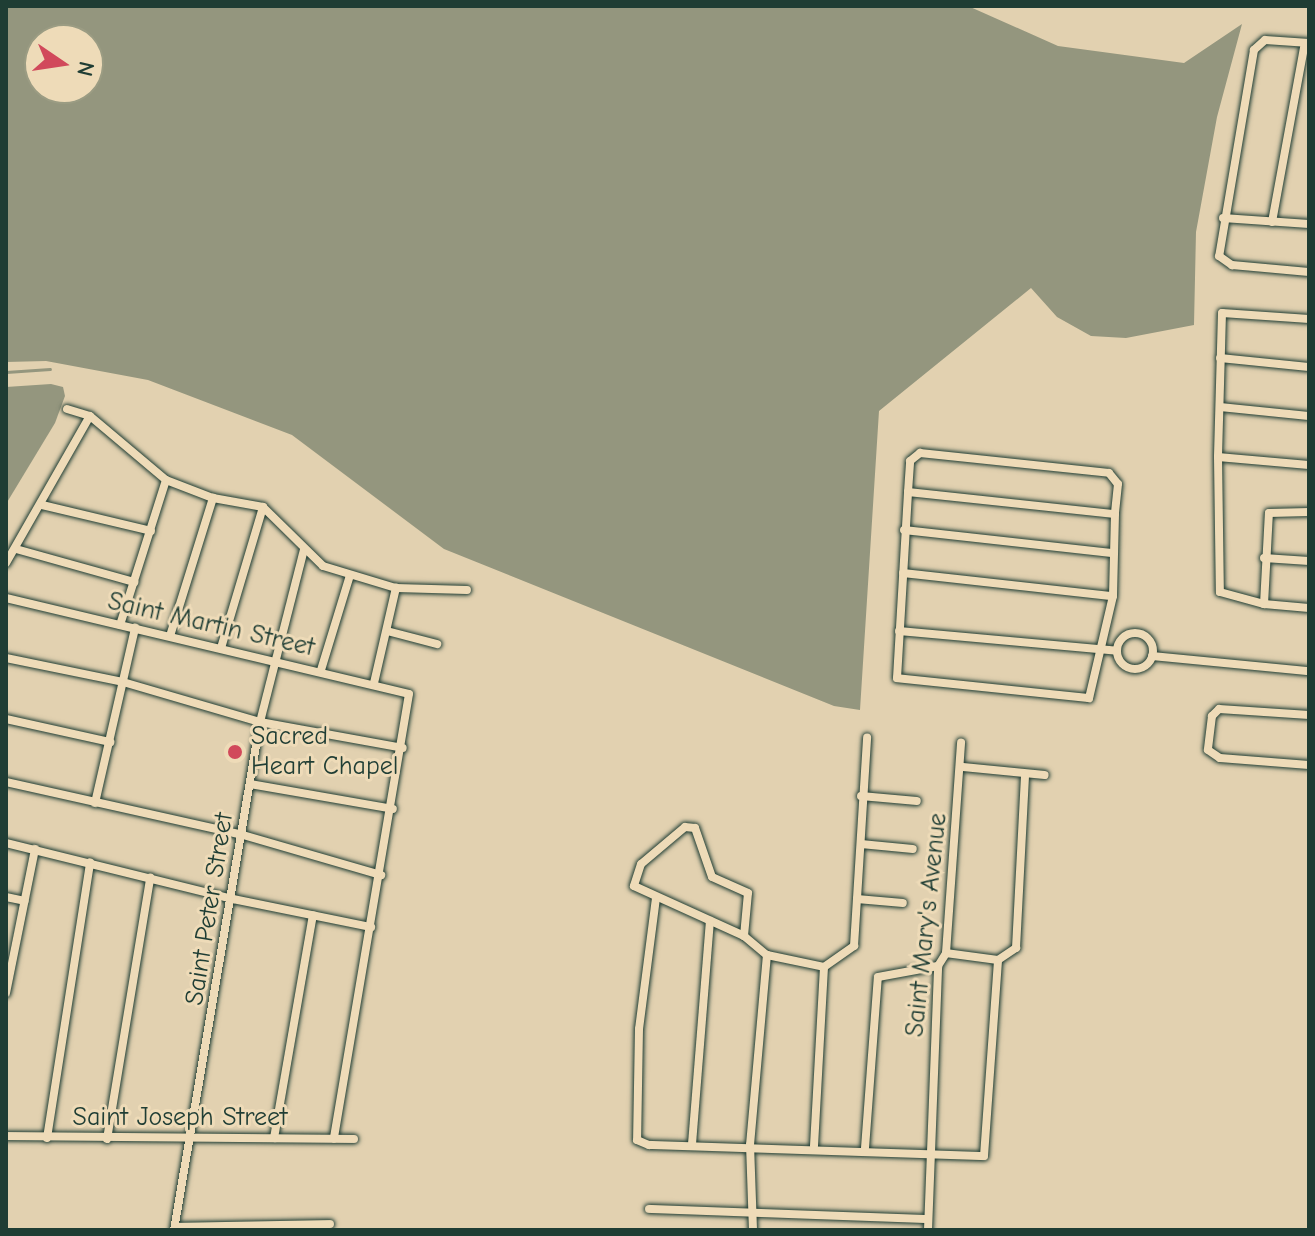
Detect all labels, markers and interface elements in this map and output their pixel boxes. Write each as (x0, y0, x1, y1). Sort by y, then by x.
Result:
north arrow (24, 24, 104, 104)
text: N (71, 59, 100, 79)
street label: Saint Martin Street (105, 586, 317, 664)
place label: Sacred Heart Chapel (251, 721, 399, 782)
marker: Sacred Heart Chapel (226, 743, 244, 761)
street label: Saint Peter Street (179, 811, 241, 1007)
street label: Saint Mary's Avenue (900, 811, 954, 1039)
street label: Saint Joseph Street (73, 1102, 287, 1134)

